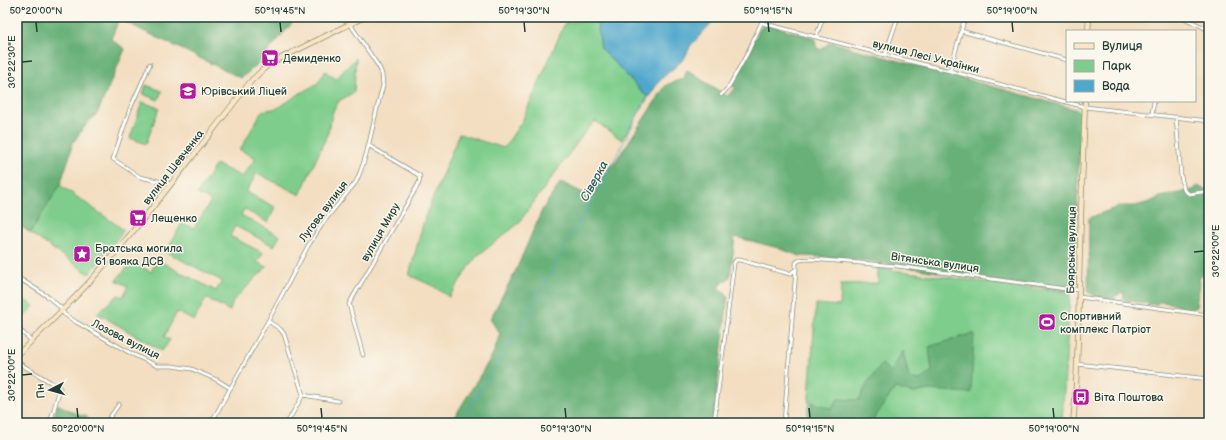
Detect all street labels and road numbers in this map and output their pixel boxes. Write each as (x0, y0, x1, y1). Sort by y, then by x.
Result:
street label: вулиця Лесі Українки (871, 37, 981, 76)
street label: вулиця Шевченка (140, 127, 207, 207)
street label: Лугова вулиця (296, 178, 351, 245)
street label: вулиця Миру (358, 201, 402, 264)
street label: Боярська вулиця (1064, 206, 1079, 294)
street label: Вітянська вулиця (890, 250, 980, 275)
street label: Лозова вулиця (89, 316, 162, 362)

